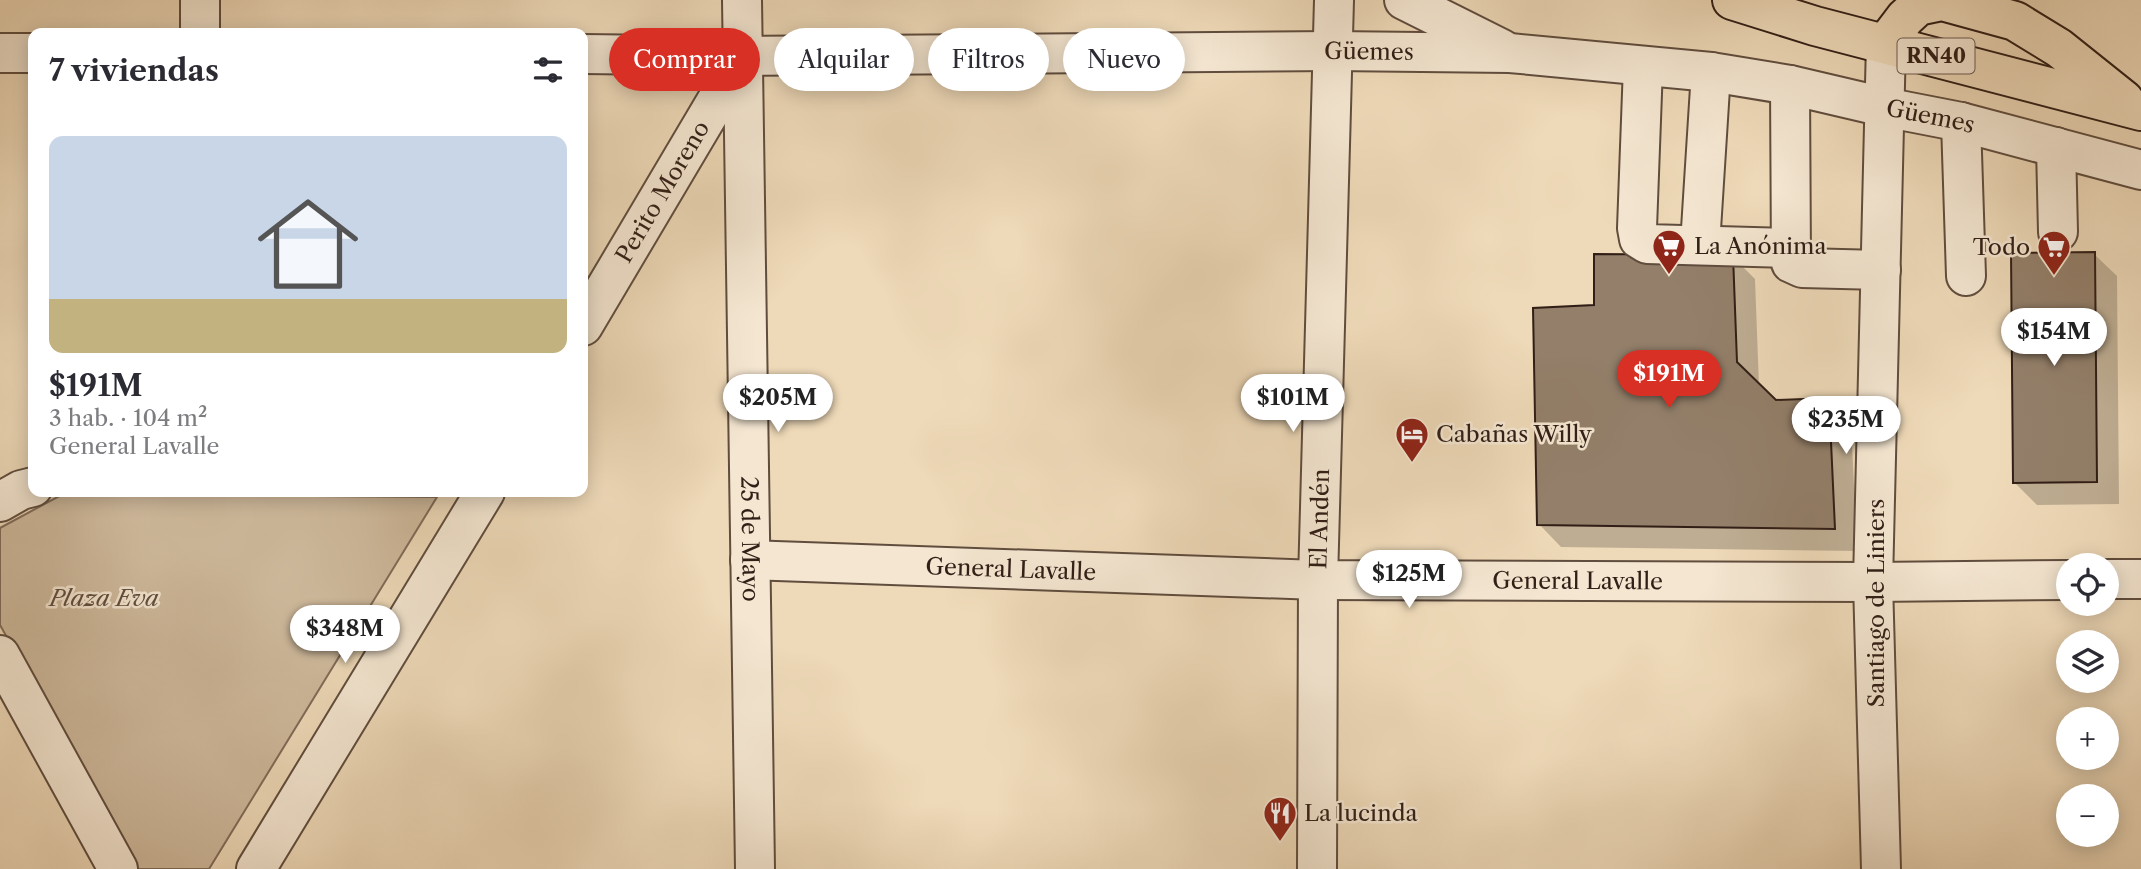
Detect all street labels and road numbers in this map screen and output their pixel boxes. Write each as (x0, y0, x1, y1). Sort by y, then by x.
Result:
street label: Güemes (1324, 37, 1414, 66)
road number: RN40 (1898, 38, 1974, 74)
street label: Güemes (1884, 94, 1978, 139)
street label: Perito Moreno (610, 116, 715, 268)
street label: El Andén (1304, 468, 1335, 570)
street label: 25 de Mayo (735, 476, 765, 602)
street label: Santiago de Liniers (1862, 499, 1890, 707)
street label: General Lavalle (925, 552, 1097, 586)
street label: General Lavalle (1492, 567, 1663, 595)

